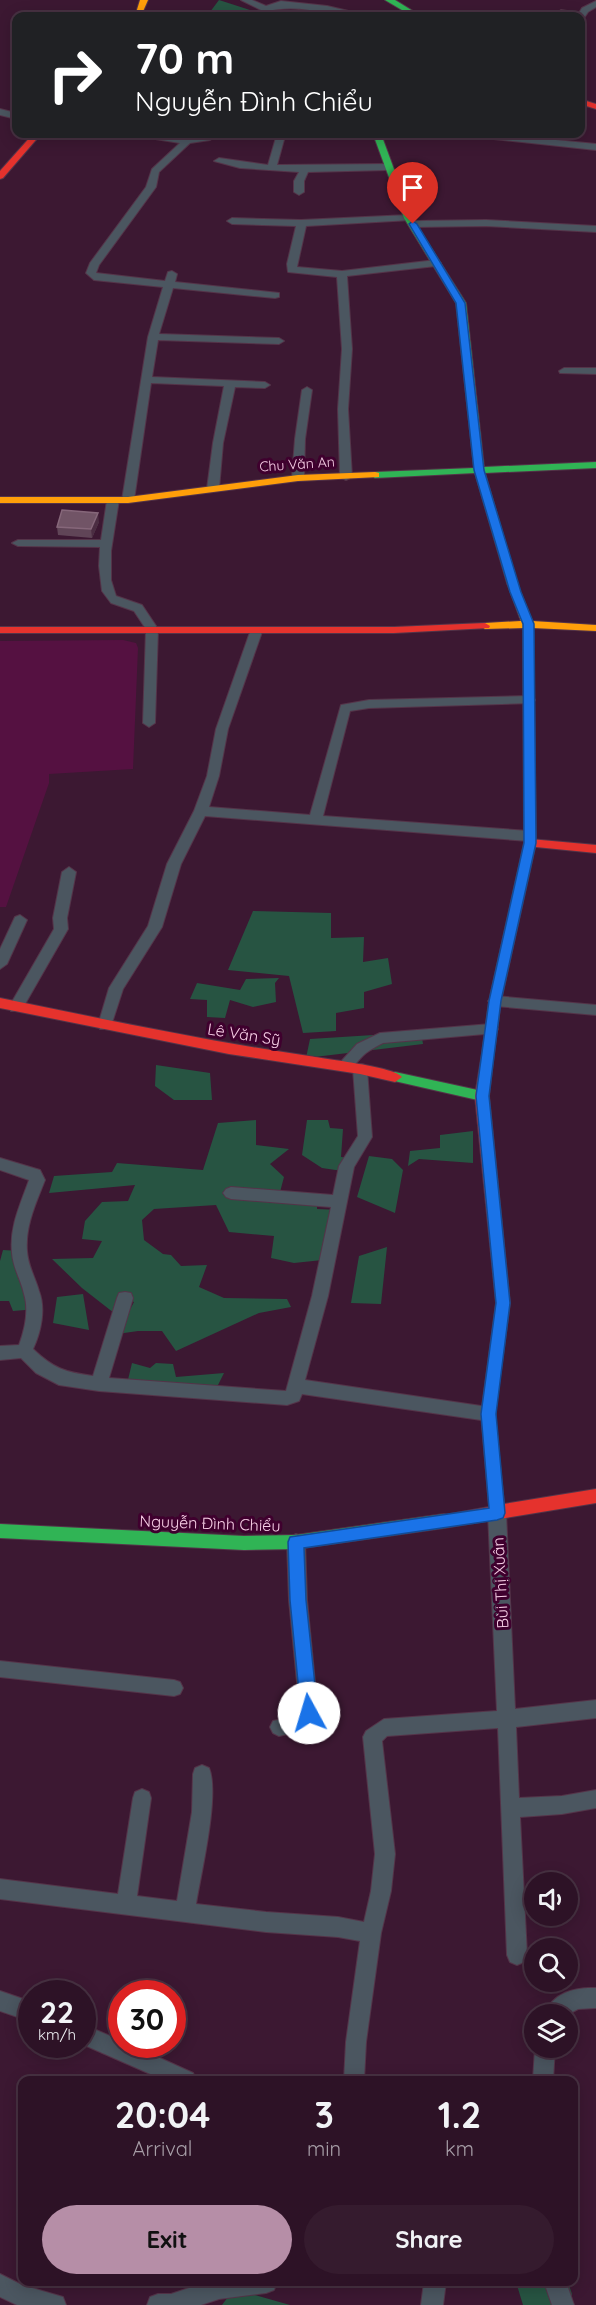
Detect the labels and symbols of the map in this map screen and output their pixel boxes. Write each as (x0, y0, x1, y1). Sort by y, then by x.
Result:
pin (387, 162, 438, 224)
street label: Chu Văn An (259, 452, 335, 476)
street label: Lê Văn Sỹ (206, 1018, 282, 1050)
street label: Nguyễn Đình Chiểu (139, 1511, 281, 1535)
street label: Bùi Thị Xuân (488, 1537, 512, 1629)
position arrow (277, 1681, 341, 1745)
speed limit sign: 30 (108, 1980, 186, 2058)

